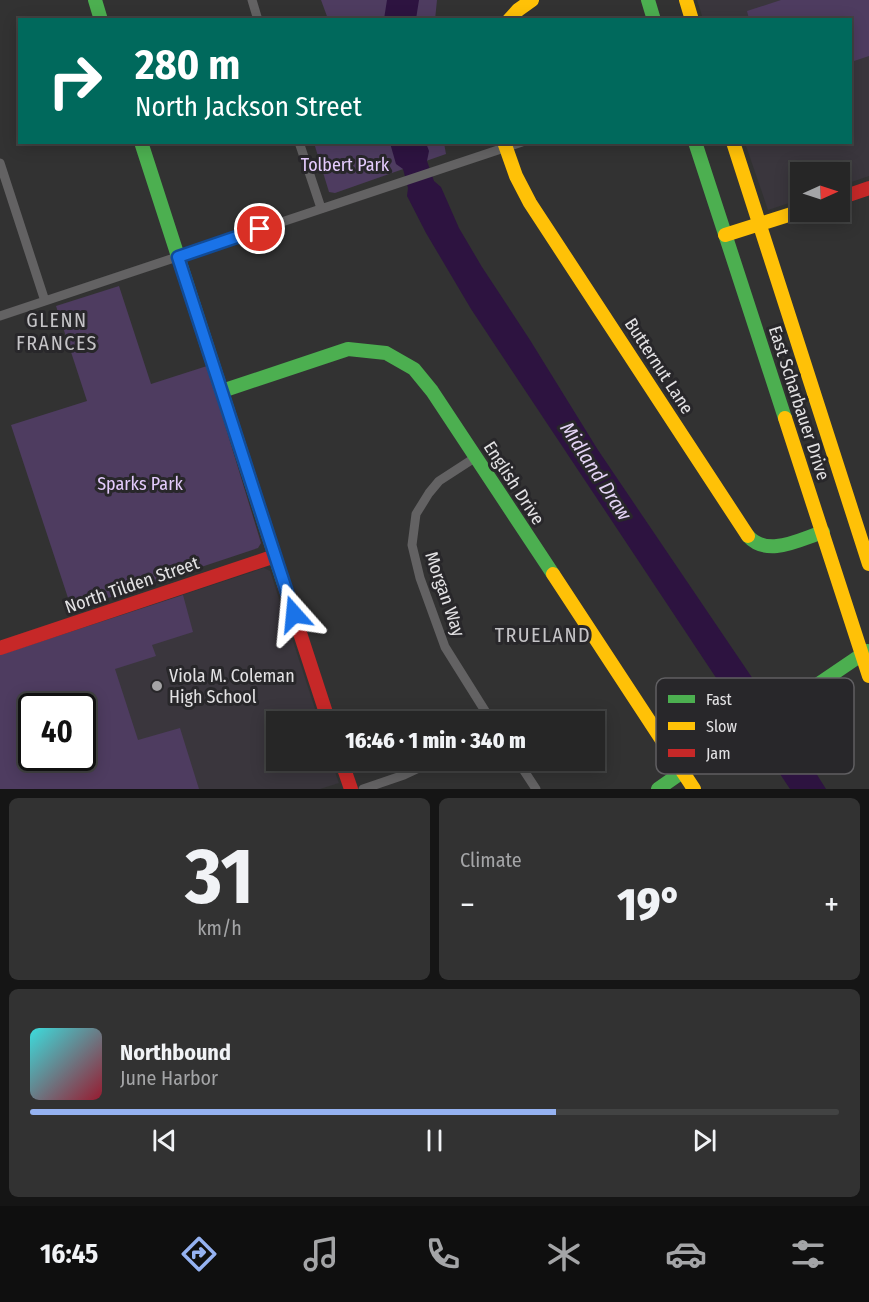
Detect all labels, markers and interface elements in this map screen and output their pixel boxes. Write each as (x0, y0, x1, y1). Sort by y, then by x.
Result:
text: 280 m (135, 40, 240, 90)
icon: right (36, 42, 114, 120)
text: North Jackson Street (135, 91, 362, 123)
park label: Tolbert Park (301, 154, 390, 176)
north arrow (790, 162, 850, 222)
map controls (790, 162, 850, 222)
pin (234, 203, 285, 254)
icon: arrive (243, 212, 276, 245)
district label: GLENN FRANCES (16, 308, 98, 355)
street label: Butternut Lane (620, 314, 698, 418)
street label: East Scharbauer Drive (764, 323, 834, 483)
water label: Midland Draw (555, 417, 637, 526)
street label: English Drive (479, 437, 549, 529)
park label: Sparks Park (97, 473, 183, 495)
street label: Morgan Way (420, 549, 470, 639)
street label: North Tilden Street (62, 552, 202, 618)
position arrow (262, 582, 326, 646)
district label: TRUELAND (495, 623, 591, 647)
place label: Viola M. Coleman High School (169, 665, 295, 708)
legend (656, 678, 854, 774)
marker: Viola M. Coleman High School (150, 679, 164, 693)
text: Fast (706, 690, 733, 709)
speed limit sign: 40 (18, 693, 96, 771)
text: Slow (706, 717, 737, 736)
text: 16:46 · 1 min · 340 m (345, 727, 526, 754)
text: Jam (706, 744, 731, 763)
text: 31 (185, 830, 254, 924)
text: Climate (460, 848, 522, 872)
text: 19° (617, 878, 682, 932)
text: − (460, 885, 475, 925)
text: + (824, 885, 839, 925)
text: km/h (197, 916, 242, 940)
text: Northbound (120, 1039, 231, 1066)
text: June Harbor (120, 1066, 218, 1090)
icon: previous (148, 1124, 181, 1157)
icon: pause (418, 1124, 451, 1157)
icon: next (688, 1124, 721, 1157)
icon: directions (178, 1233, 220, 1275)
icon: music (300, 1233, 342, 1275)
icon: phone (422, 1233, 464, 1275)
icon: climate (543, 1233, 585, 1275)
icon: car (665, 1233, 707, 1275)
icon: filters (787, 1233, 829, 1275)
text: 16:45 (40, 1238, 98, 1270)

